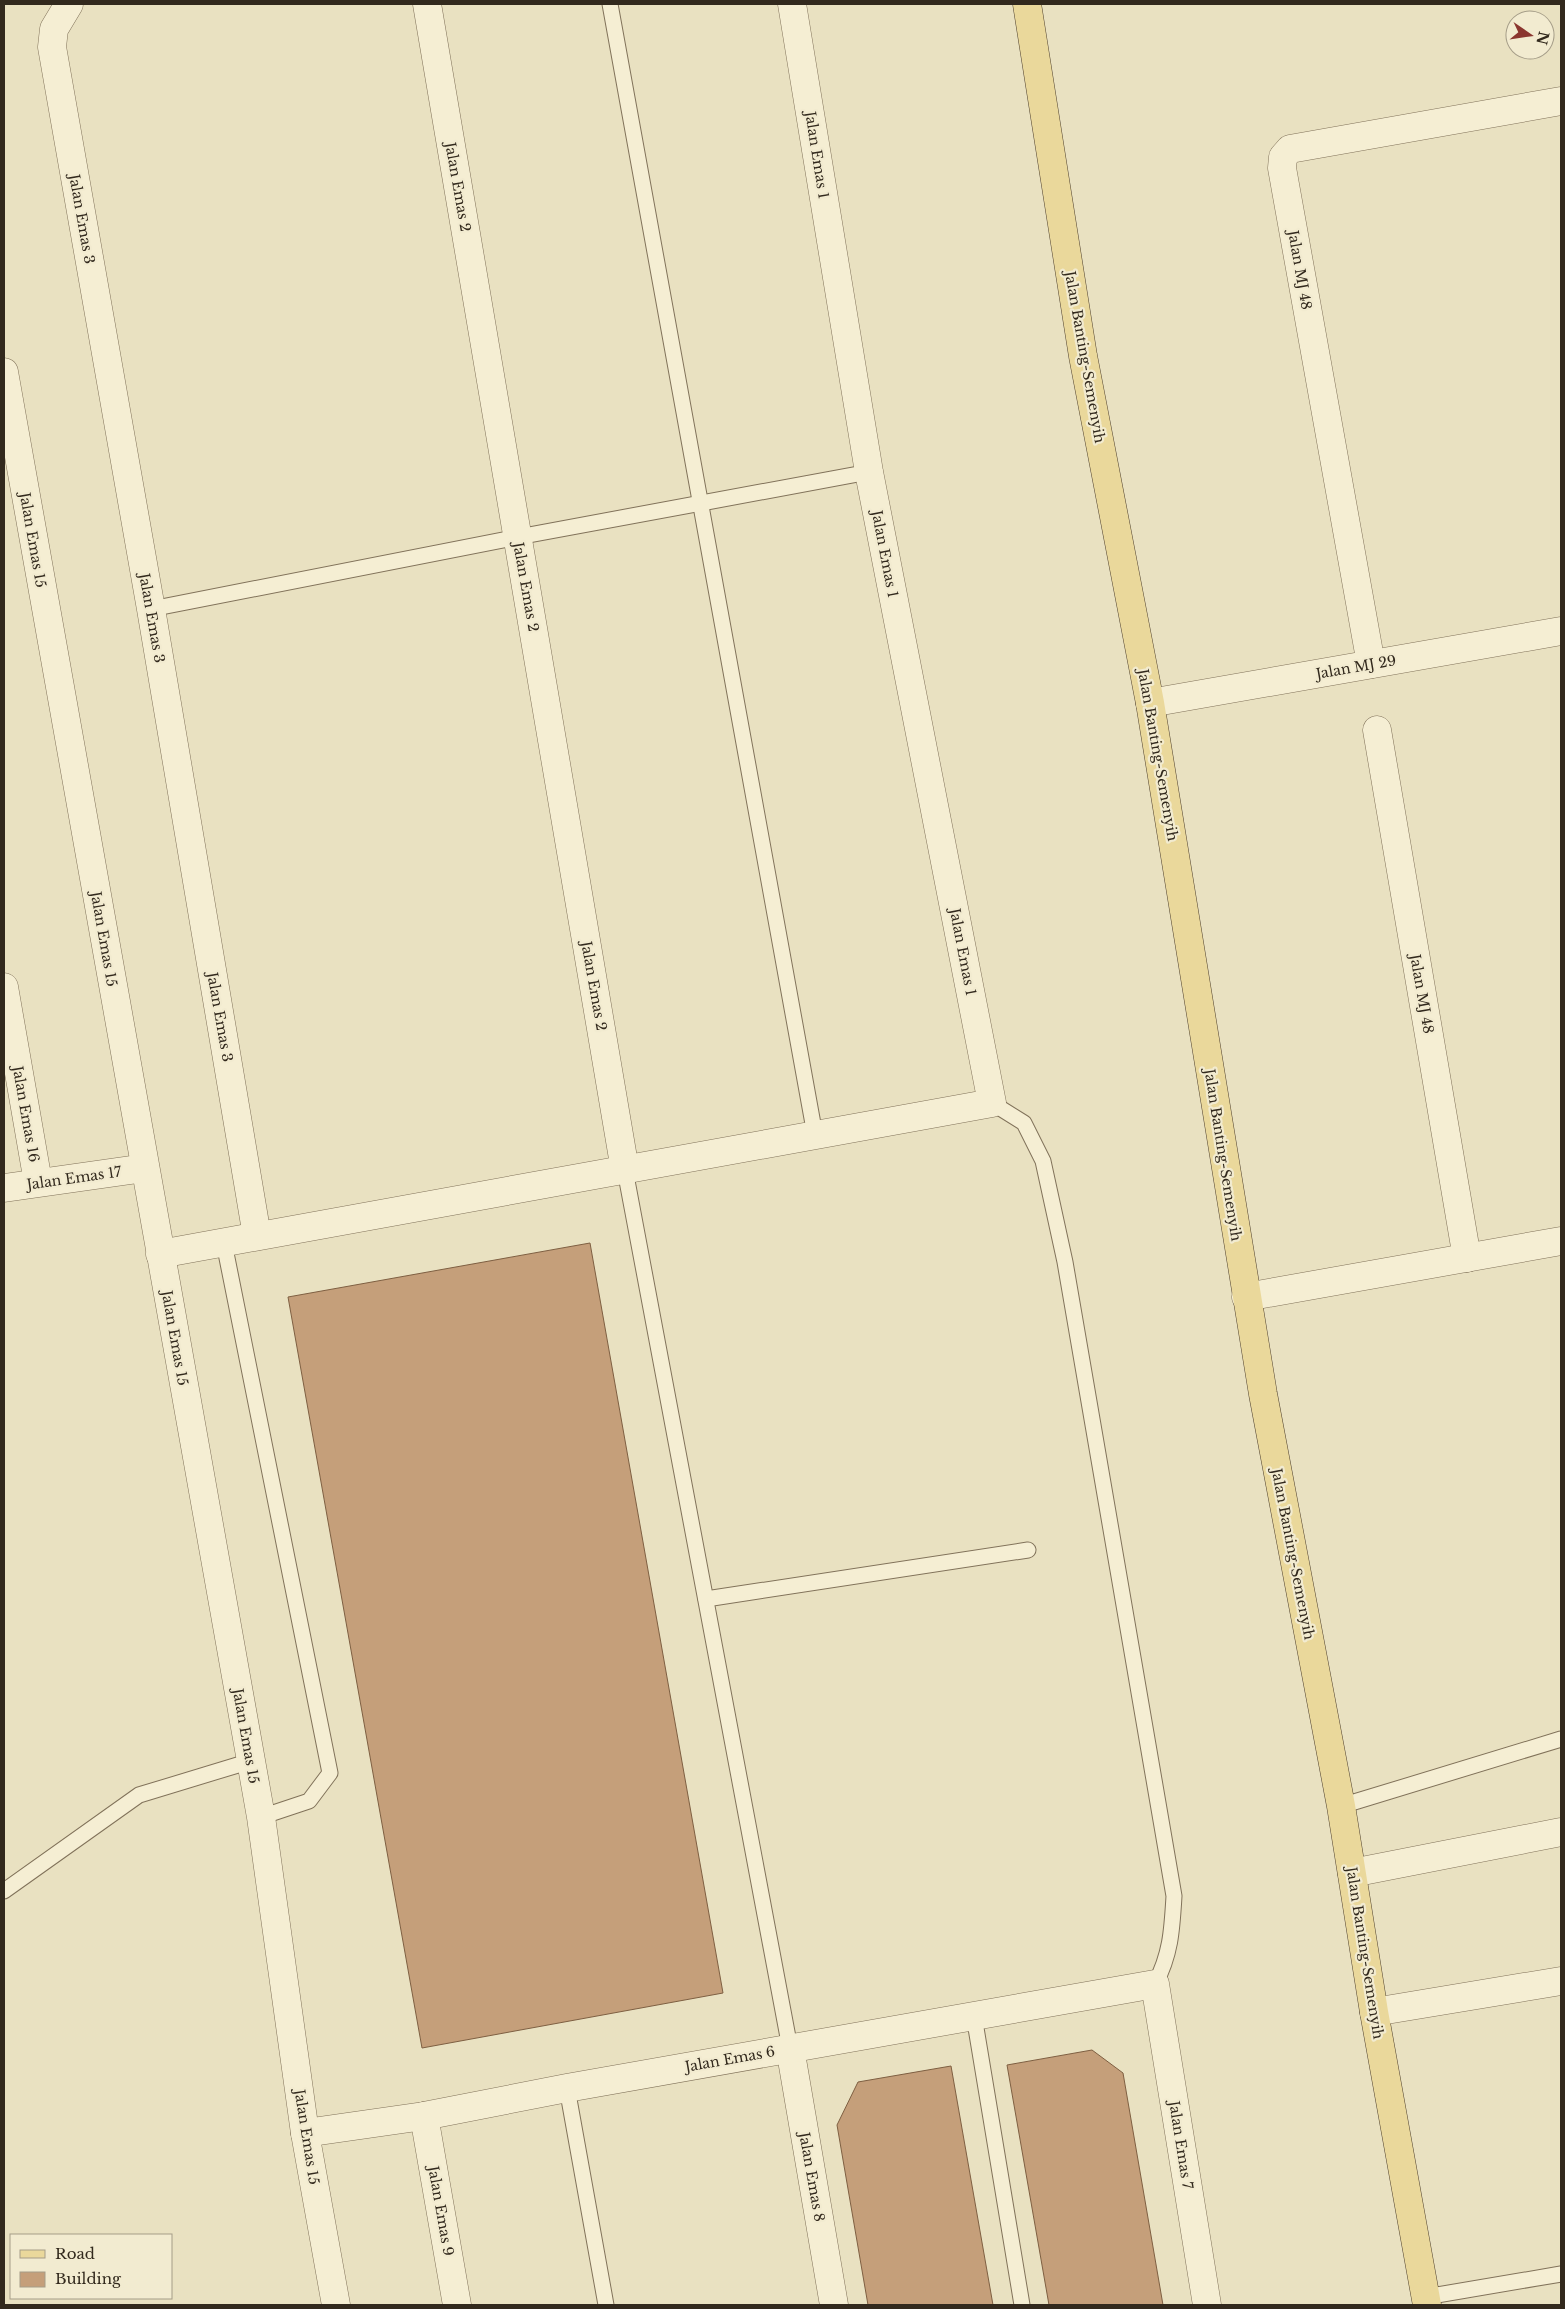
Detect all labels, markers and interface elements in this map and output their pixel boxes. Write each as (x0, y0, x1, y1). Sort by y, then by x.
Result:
north arrow (1505, 10, 1555, 60)
text: N (1532, 29, 1553, 46)
street label: Jalan Emas 1 (801, 108, 833, 200)
street label: Jalan Emas 2 (441, 139, 475, 233)
street label: Jalan Emas 3 (65, 171, 99, 265)
street label: Jalan MJ 48 (1284, 227, 1316, 311)
street label: Jalan Banting-Semenyih (1061, 268, 1109, 445)
street label: Jalan Emas 15 (15, 489, 50, 589)
street label: Jalan Emas 1 (867, 507, 902, 599)
street label: Jalan Emas 2 (509, 539, 543, 633)
street label: Jalan Emas 3 (135, 570, 169, 664)
street label: Jalan MJ 29 (1312, 651, 1398, 683)
street label: Jalan Banting-Semenyih (1134, 666, 1182, 843)
street label: Jalan Emas 15 (86, 888, 121, 988)
street label: Jalan Emas 1 (945, 905, 980, 997)
street label: Jalan Emas 2 (577, 938, 611, 1032)
street label: Jalan MJ 48 (1406, 951, 1438, 1035)
street label: Jalan Emas 3 (203, 969, 237, 1063)
street label: Jalan Emas 16 (8, 1063, 43, 1163)
street label: Jalan Banting-Semenyih (1200, 1066, 1246, 1243)
street label: Jalan Emas 17 (24, 1162, 123, 1194)
street label: Jalan Emas 15 (157, 1287, 192, 1387)
street label: Jalan Banting-Semenyih (1267, 1465, 1319, 1642)
street label: Jalan Emas 15 (228, 1685, 263, 1785)
street label: Jalan Banting-Semenyih (1342, 1864, 1388, 2041)
street label: Jalan Emas 6 (682, 2042, 776, 2076)
street label: Jalan Emas 15 (290, 2086, 323, 2186)
street label: Jalan Emas 7 (1165, 2098, 1197, 2191)
street label: Jalan Emas 8 (795, 2129, 829, 2223)
street label: Jalan Emas 9 (424, 2163, 458, 2257)
legend (10, 2234, 172, 2299)
text: Road (55, 2244, 95, 2263)
text: Building (55, 2269, 122, 2288)

